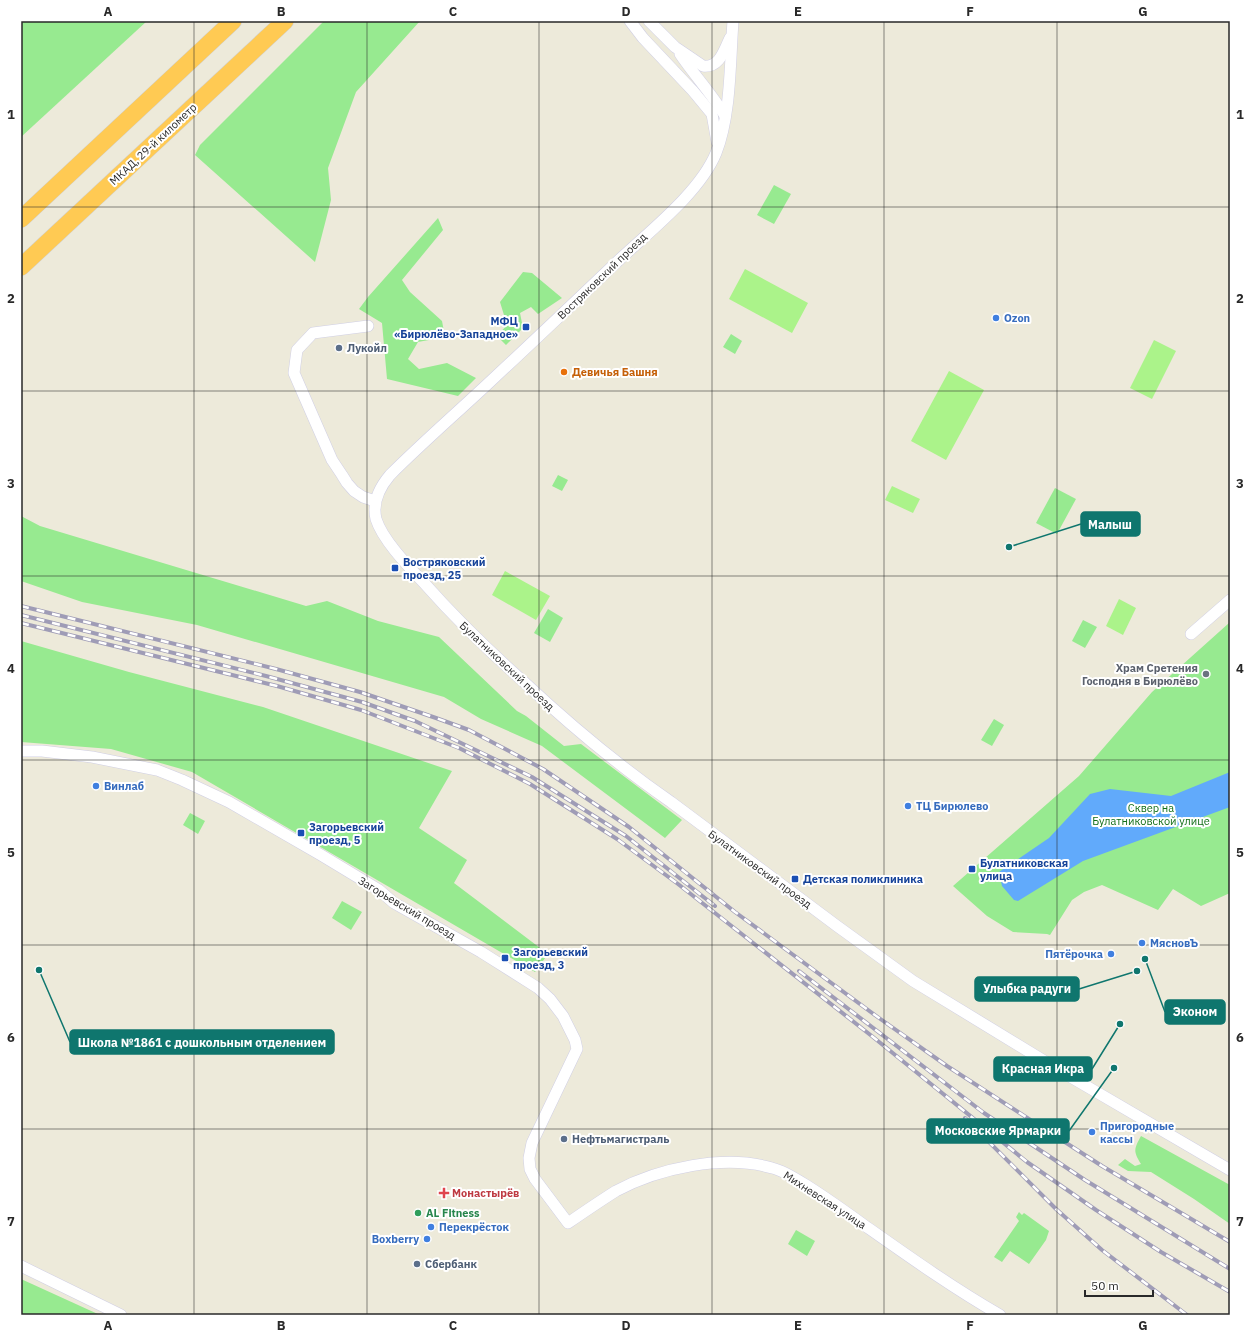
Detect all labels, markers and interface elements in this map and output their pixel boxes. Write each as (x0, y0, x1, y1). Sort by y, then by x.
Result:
text: A (104, 3, 113, 20)
text: B (277, 3, 286, 20)
text: C (449, 3, 458, 20)
text: D (621, 3, 631, 20)
text: E (794, 3, 802, 20)
text: F (966, 3, 974, 20)
text: G (1138, 3, 1148, 20)
street label: МКАД, 29-й километр (107, 100, 199, 188)
text: 1 (7, 106, 15, 123)
text: 1 (1236, 106, 1244, 123)
street label: Востряковский проезд (554, 229, 650, 322)
text: 2 (7, 290, 15, 307)
text: 2 (1236, 290, 1244, 307)
place label: Ozon (1004, 311, 1030, 325)
marker: Ozon (991, 313, 1001, 323)
place label: МФЦ «Бирюлёво-Западное» (394, 314, 518, 341)
marker: МФЦ «Бирюлёво-Западное» (521, 322, 531, 332)
place label: Лукойл (347, 341, 387, 355)
marker: Лукойл (334, 343, 344, 353)
place label: Девичья Башня (572, 365, 658, 379)
marker: Девичья Башня (559, 367, 569, 377)
text: 3 (7, 475, 15, 492)
text: 3 (1236, 475, 1244, 492)
callout: Малыш (1081, 512, 1140, 536)
text: Малыш (1088, 517, 1132, 532)
place label: Востряковский проезд, 25 (403, 555, 485, 582)
marker: Востряковский проезд, 25 (390, 563, 400, 573)
street label: Булатниковский проезд (457, 618, 558, 714)
text: 4 (7, 660, 15, 677)
text: 4 (1236, 660, 1244, 677)
place label: Храм Сретения Господня в Бирюлёво (1082, 661, 1198, 688)
marker: Храм Сретения Господня в Бирюлёво (1201, 669, 1211, 679)
place label: Винлаб (104, 779, 144, 793)
marker: Винлаб (91, 781, 101, 791)
place label: ТЦ Бирюлево (916, 799, 989, 813)
marker: ТЦ Бирюлево (903, 801, 913, 811)
park label: Сквер на Булатниковской улице (1092, 801, 1210, 828)
place label: Загорьевский проезд, 5 (309, 820, 384, 847)
street label: Булатниковский проезд (706, 827, 815, 911)
marker: Загорьевский проезд, 5 (296, 828, 306, 838)
text: 5 (7, 844, 15, 861)
text: 5 (1236, 844, 1244, 861)
place label: Булатниковская улица (980, 856, 1068, 883)
marker: Булатниковская улица (967, 864, 977, 874)
place label: Детская поликлиника (803, 872, 923, 886)
street label: Загорьевский проезд (356, 873, 459, 943)
marker: Детская поликлиника (790, 874, 800, 884)
place label: МясновЪ (1150, 936, 1198, 950)
marker: МясновЪ (1137, 938, 1147, 948)
place label: Загорьевский проезд, 3 (513, 945, 588, 972)
place label: Пятёрочка (1045, 947, 1103, 961)
marker: Пятёрочка (1106, 949, 1116, 959)
marker: Загорьевский проезд, 3 (500, 953, 510, 963)
callout: Улыбка радуги (975, 977, 1079, 1001)
text: Улыбка радуги (983, 981, 1071, 996)
callout: Эконом (1165, 1000, 1225, 1024)
text: Эконом (1173, 1004, 1217, 1019)
text: 6 (7, 1029, 15, 1046)
text: 6 (1236, 1029, 1244, 1046)
callout: Школа №1861 с дошкольным отделением (70, 1030, 334, 1054)
text: Школа №1861 с дошкольным отделением (78, 1035, 326, 1050)
callout: Красная Икра (994, 1057, 1092, 1081)
text: Красная Икра (1002, 1061, 1084, 1076)
callout: Московские Ярмарки (927, 1119, 1069, 1143)
place label: Пригородные кассы (1100, 1119, 1174, 1146)
text: Московские Ярмарки (935, 1123, 1061, 1138)
marker: Пригородные кассы (1087, 1127, 1097, 1137)
place label: Нефтьмагистраль (572, 1132, 669, 1146)
marker: Нефтьмагистраль (559, 1134, 569, 1144)
street label: Михневская улица (781, 1168, 869, 1232)
place label: Монастырёв (452, 1186, 519, 1200)
marker: Монастырёв (439, 1188, 449, 1198)
place label: AL Fitness (426, 1206, 480, 1220)
marker: AL Fitness (413, 1208, 423, 1218)
text: 7 (7, 1213, 15, 1230)
text: 7 (1236, 1213, 1244, 1230)
place label: Перекрёсток (439, 1220, 510, 1234)
marker: Перекрёсток (426, 1222, 436, 1232)
place label: Boxberry (372, 1232, 419, 1246)
marker: Boxberry (422, 1234, 432, 1244)
place label: Сбербанк (425, 1257, 477, 1271)
marker: Сбербанк (412, 1259, 422, 1269)
scale bar (1085, 1272, 1153, 1298)
text: 50 m (1091, 1278, 1119, 1293)
text: A (104, 1317, 113, 1334)
text: B (277, 1317, 286, 1334)
text: C (449, 1317, 458, 1334)
text: D (621, 1317, 631, 1334)
text: E (794, 1317, 802, 1334)
text: F (966, 1317, 974, 1334)
text: G (1138, 1317, 1148, 1334)

